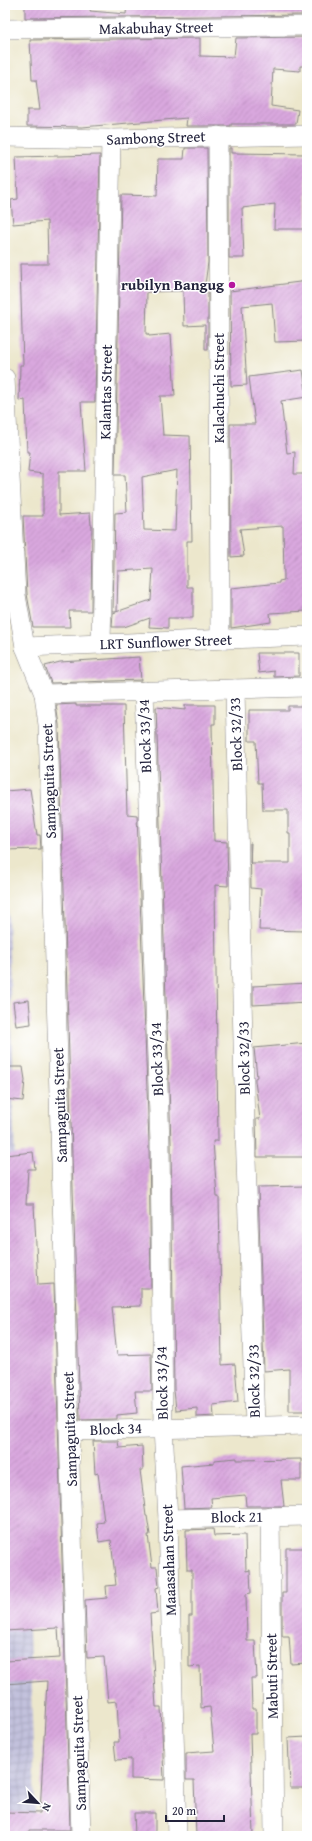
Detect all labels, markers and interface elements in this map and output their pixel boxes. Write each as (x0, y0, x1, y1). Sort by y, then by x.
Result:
street label: Makabuhay Street (99, 16, 214, 39)
street label: Sambong Street (106, 125, 207, 150)
place label: rubilyn Bangug (121, 274, 224, 295)
marker: rubilyn Bangug (227, 280, 237, 290)
street label: Kalachuchi Street (208, 332, 229, 443)
street label: Kalantas Street (94, 343, 117, 440)
street label: LRT Sunflower Street (99, 629, 233, 654)
street label: Block 32/33 (224, 697, 247, 771)
street label: Block 33/34 (133, 699, 156, 773)
street label: Sampaguita Street (36, 722, 61, 839)
street label: Block 32/33 (232, 1021, 255, 1095)
street label: Block 33/34 (145, 1022, 168, 1096)
street label: Sampaguita Street (47, 1046, 72, 1163)
street label: Block 32/33 (242, 1344, 265, 1418)
street label: Block 33/34 (150, 1346, 173, 1420)
street label: Sampaguita Street (57, 1370, 82, 1487)
street label: Block 34 (90, 1417, 142, 1440)
street label: Maaasahan Street (156, 1503, 181, 1616)
street label: Block 21 (211, 1506, 263, 1527)
street label: Mabuti Street (260, 1632, 283, 1719)
street label: Sampaguita Street (66, 1694, 91, 1811)
north arrow (18, 1783, 58, 1823)
scale bar (166, 1797, 224, 1823)
text: N (38, 1801, 56, 1815)
text: 20 m (172, 1802, 196, 1819)

